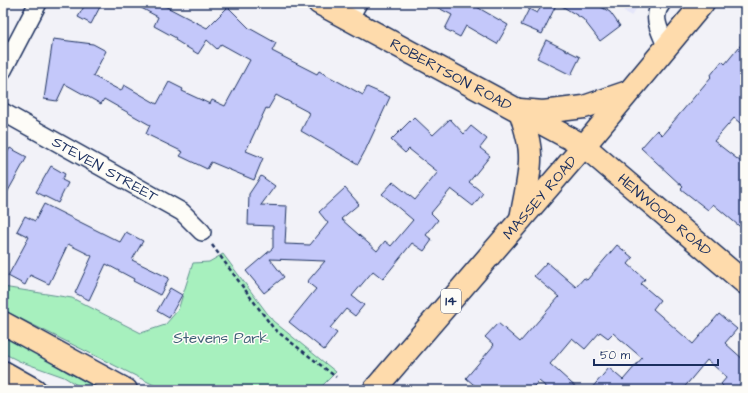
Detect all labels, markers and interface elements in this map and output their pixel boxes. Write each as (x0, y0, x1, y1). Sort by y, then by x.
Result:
street label: ROBERTSON ROAD (386, 33, 516, 116)
street label: STEVEN STREET (48, 131, 163, 207)
street label: MASSEY ROAD (498, 151, 582, 244)
street label: HENWOOD ROAD (613, 169, 716, 261)
road number: 14 (441, 289, 461, 313)
park label: Stevens Park (173, 328, 269, 349)
scale bar (594, 341, 718, 367)
text: 50 m (600, 347, 631, 364)

